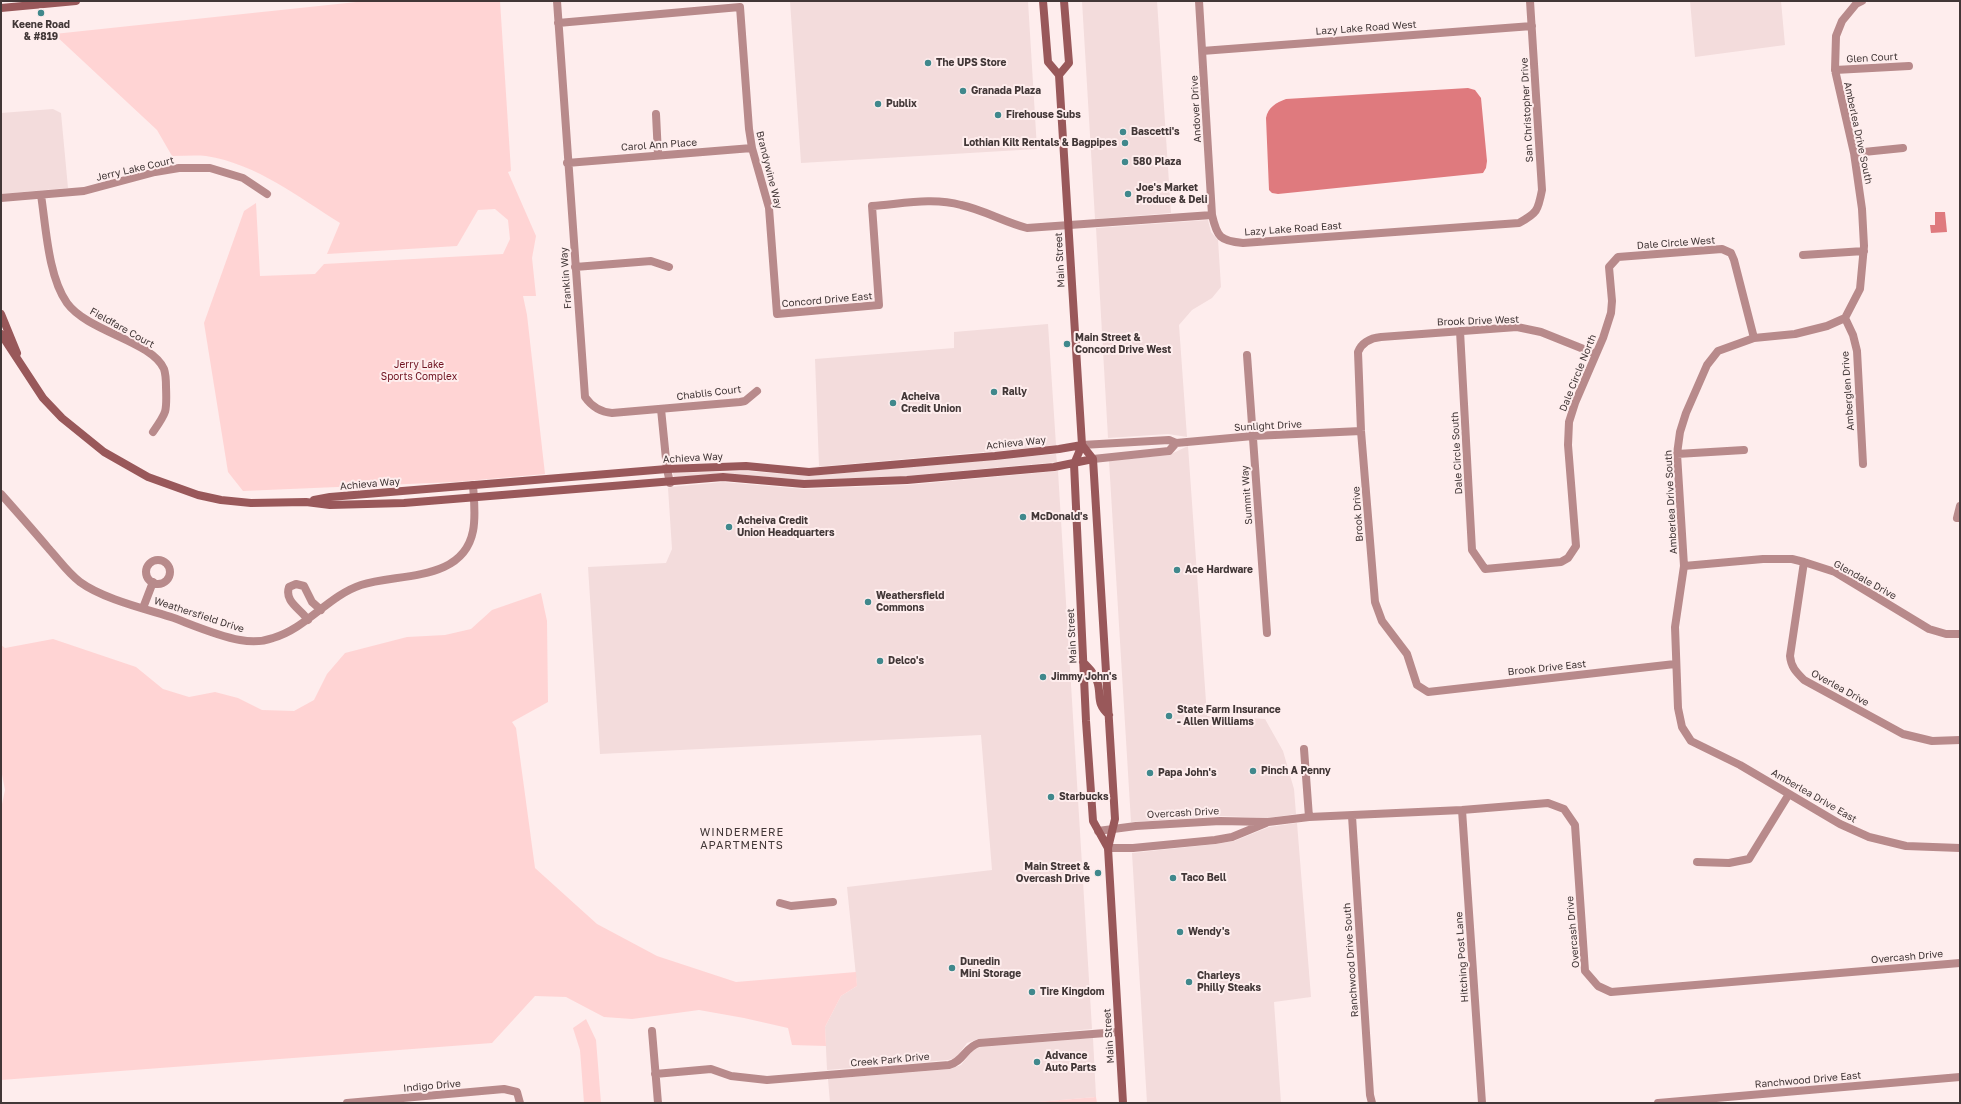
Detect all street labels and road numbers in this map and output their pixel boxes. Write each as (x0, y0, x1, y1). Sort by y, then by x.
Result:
street label: Lazy Lake Road West (1315, 18, 1417, 38)
street label: Glen Court (1846, 51, 1898, 65)
street label: San Christopher Drive (1518, 57, 1536, 163)
street label: Andover Drive (1188, 75, 1204, 143)
street label: Amberlea Drive South (1841, 81, 1875, 185)
street label: Brandywine Way (754, 130, 784, 210)
street label: Carol Ann Place (621, 136, 697, 154)
street label: Jerry Lake Court (95, 154, 175, 184)
street label: Lazy Lake Road East (1244, 220, 1342, 238)
street label: Main Street (1053, 232, 1067, 288)
street label: Dale Circle West (1636, 234, 1716, 252)
street label: Franklin Way (558, 247, 574, 309)
street label: Concord Drive East (781, 290, 873, 310)
street label: Fieldfare Court (88, 305, 156, 351)
street label: Brook Drive West (1437, 314, 1519, 328)
street label: Dale Circle North (1557, 333, 1599, 413)
street label: Amberglen Drive (1839, 351, 1857, 431)
street label: Chablis Court (676, 383, 742, 403)
street label: Dale Circle South (1449, 411, 1465, 495)
street label: Sunlight Drive (1234, 418, 1302, 434)
street label: Achieva Way (985, 434, 1047, 452)
street label: Achieva Way (663, 450, 723, 466)
street label: Amberlea Drive South (1662, 450, 1680, 554)
street label: Summit Way (1239, 465, 1255, 525)
street label: Achieva Way (340, 475, 400, 493)
street label: Brook Drive (1350, 486, 1366, 542)
street label: Glendale Drive (1831, 558, 1899, 602)
street label: Weathersfield Drive (152, 595, 246, 635)
street label: Main Street (1065, 608, 1079, 664)
street label: Brook Drive East (1507, 658, 1587, 678)
street label: Overlea Drive (1809, 667, 1871, 709)
street label: Amberlea Drive East (1769, 767, 1859, 825)
street label: Overcash Drive (1147, 805, 1219, 821)
street label: Overcash Drive (1564, 895, 1582, 969)
street label: Ranchwood Drive South (1341, 902, 1361, 1018)
street label: Hitching Post Lane (1453, 911, 1471, 1003)
street label: Overcash Drive (1870, 948, 1944, 966)
street label: Main Street (1101, 1008, 1117, 1064)
street label: Creek Park Drive (850, 1051, 930, 1069)
street label: Ranchwood Drive East (1754, 1069, 1862, 1091)
street label: Indigo Drive (403, 1078, 461, 1094)

